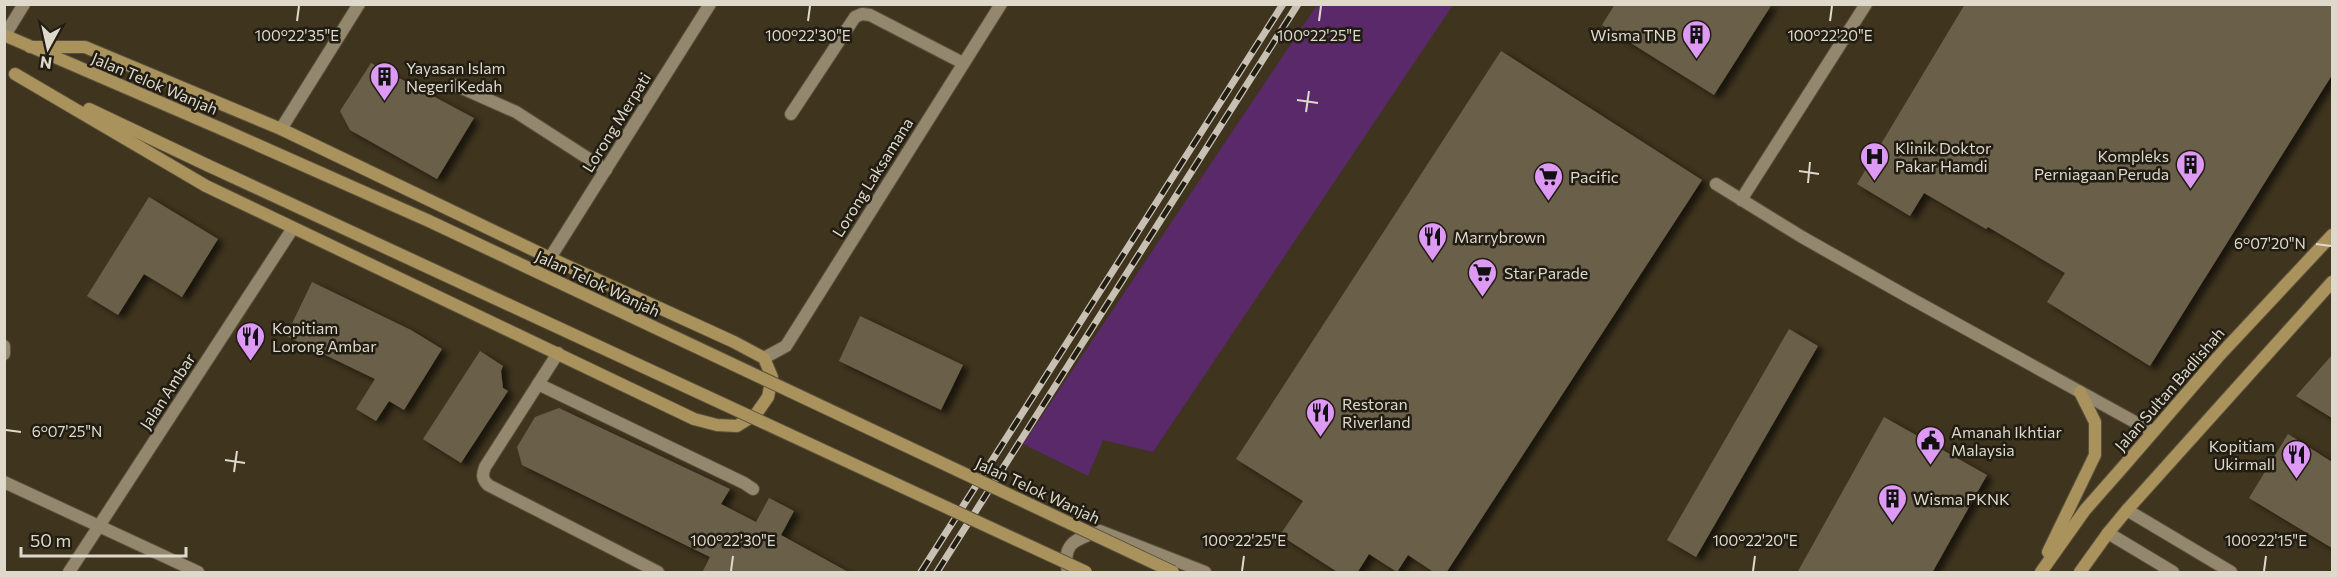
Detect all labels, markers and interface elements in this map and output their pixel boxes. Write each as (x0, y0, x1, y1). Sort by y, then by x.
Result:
north arrow (18, 18, 78, 78)
building icon: Wisma TNB (1681, 18, 1713, 60)
place label: Wisma TNB (1590, 25, 1676, 44)
text: 100°22'35"E (255, 26, 339, 44)
text: 100°22'30"E (765, 26, 851, 44)
text: 100°22'25"E (1277, 26, 1361, 44)
text: 100°22'20"E (1787, 26, 1873, 44)
street label: Jalan Telok Wanjah (89, 48, 221, 118)
text: N (39, 53, 53, 74)
place label: Yayasan Islam Negeri Kedah (406, 58, 506, 95)
building icon: Yayasan Islam Negeri Kedah (369, 60, 401, 102)
street label: Lorong Merpati (578, 69, 654, 175)
street label: Lorong Laksamana (828, 114, 916, 240)
place label: Klinik Doktor Pakar Hamdi (1895, 138, 1992, 175)
hospital icon: Klinik Doktor Pakar Hamdi (1858, 140, 1890, 182)
place label: Kompleks Perniagaan Peruda (2034, 146, 2169, 183)
building icon: Kompleks Perniagaan Peruda (2174, 148, 2206, 190)
supermarket icon: Pacific (1533, 160, 1565, 202)
place label: Pacific (1570, 167, 1619, 186)
restaurant icon: Marrybrown (1417, 220, 1449, 262)
place label: Marrybrown (1454, 227, 1545, 246)
text: 6°07'20"N (2234, 234, 2306, 252)
street label: Jalan Telok Wanjah (533, 246, 663, 320)
supermarket icon: Star Parade (1467, 256, 1499, 298)
place label: Star Parade (1504, 263, 1588, 282)
place label: Kopitiam Lorong Ambar (272, 318, 377, 355)
restaurant icon: Kopitiam Lorong Ambar (235, 320, 267, 362)
street label: Jalan Sultan Badlishah (2110, 323, 2228, 455)
street label: Jalan Ambar (135, 349, 199, 433)
place label: Restoran Riverland (1342, 394, 1410, 431)
restaurant icon: Restoran Riverland (1305, 396, 1337, 438)
text: 6°07'25"N (32, 422, 102, 440)
place label: Amanah Ikhtiar Malaysia (1951, 422, 2062, 459)
public building icon: Amanah Ikhtiar Malaysia (1914, 424, 1946, 466)
place label: Kopitiam Ukirmall (2209, 436, 2275, 473)
restaurant icon: Kopitiam Ukirmall (2280, 438, 2312, 480)
street label: Jalan Telok Wanjah (973, 453, 1103, 527)
building icon: Wisma PKNK (1876, 482, 1908, 524)
place label: Wisma PKNK (1913, 489, 2010, 508)
scale bar (21, 520, 186, 558)
text: 50 m (30, 529, 71, 551)
text: 100°22'30"E (690, 531, 776, 549)
text: 100°22'25"E (1202, 531, 1286, 549)
text: 100°22'20"E (1712, 531, 1798, 549)
text: 100°22'15"E (2225, 531, 2307, 549)

